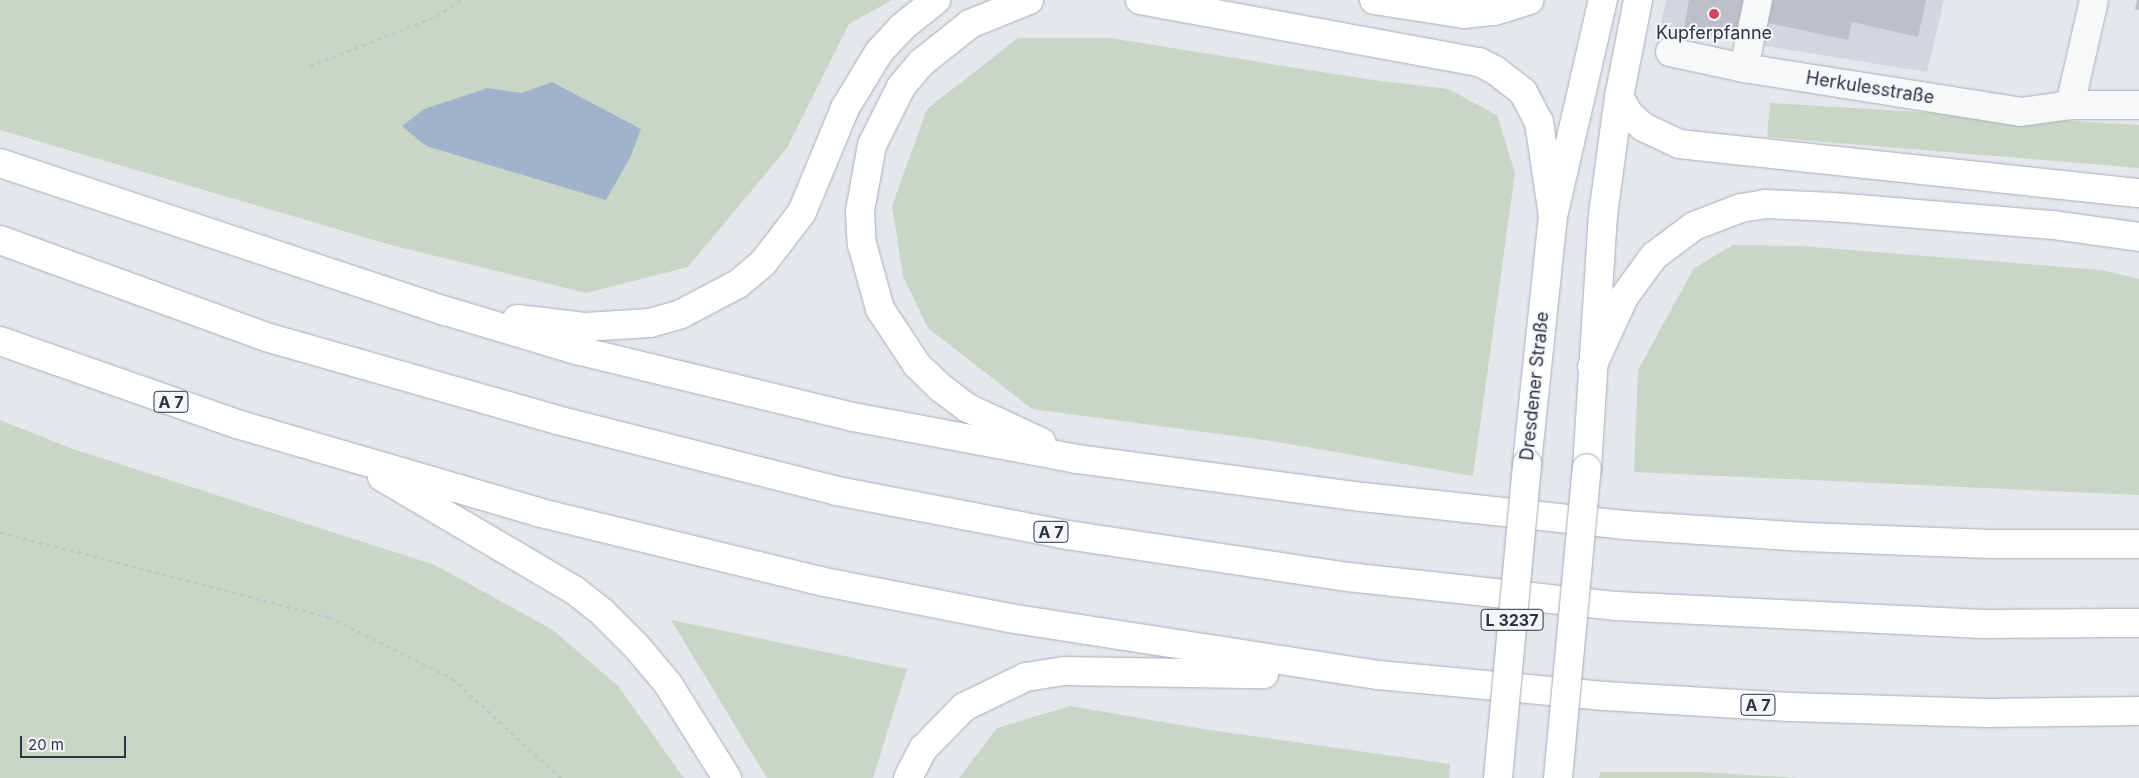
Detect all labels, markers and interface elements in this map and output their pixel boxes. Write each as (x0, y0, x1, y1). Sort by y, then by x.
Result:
marker: Kupferpfanne (1708, 8, 1720, 20)
place label: Kupferpfanne (1656, 22, 1772, 44)
street label: Herkulesstraße (1804, 67, 1936, 109)
street label: Dresdener Straße (1516, 310, 1554, 462)
road number: A 7 (152, 388, 190, 416)
road number: A 7 (1032, 518, 1070, 546)
road number: L 3237 (1480, 606, 1544, 634)
road number: A 7 (1739, 692, 1777, 718)
scale bar (22, 726, 129, 758)
text: 20 m (28, 735, 64, 754)

